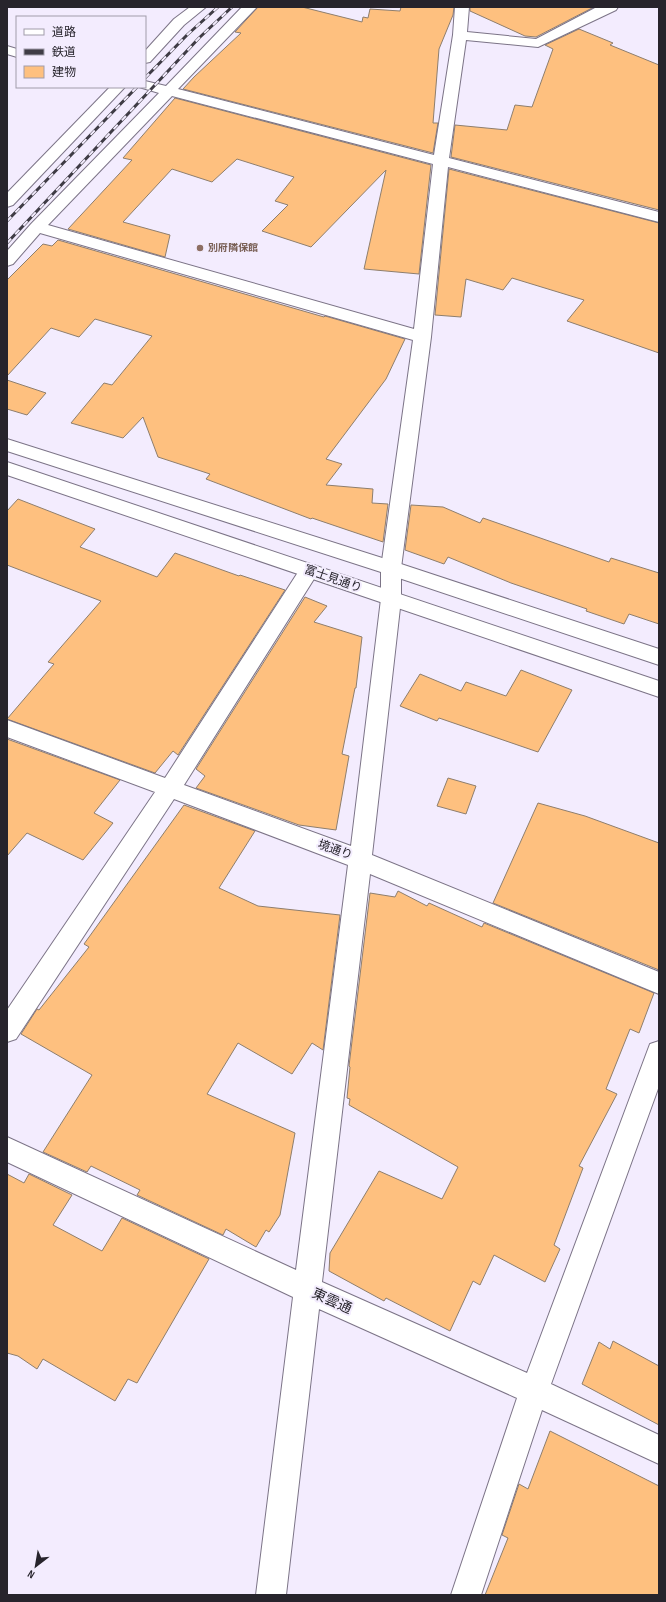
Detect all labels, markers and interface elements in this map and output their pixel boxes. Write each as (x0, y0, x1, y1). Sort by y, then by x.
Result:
legend (16, 16, 146, 88)
text: 道路 (52, 25, 76, 40)
text: 鉄道 (52, 45, 76, 60)
text: 建物 (52, 65, 76, 80)
place label: 別府隣保館 (208, 242, 258, 254)
marker: 別府隣保館 (195, 243, 205, 253)
street label: 富士見通り (302, 562, 364, 596)
street label: 境通り (316, 837, 354, 863)
street label: 東雲通 (309, 1285, 355, 1317)
north arrow (16, 1546, 56, 1586)
text: N (25, 1567, 37, 1581)

